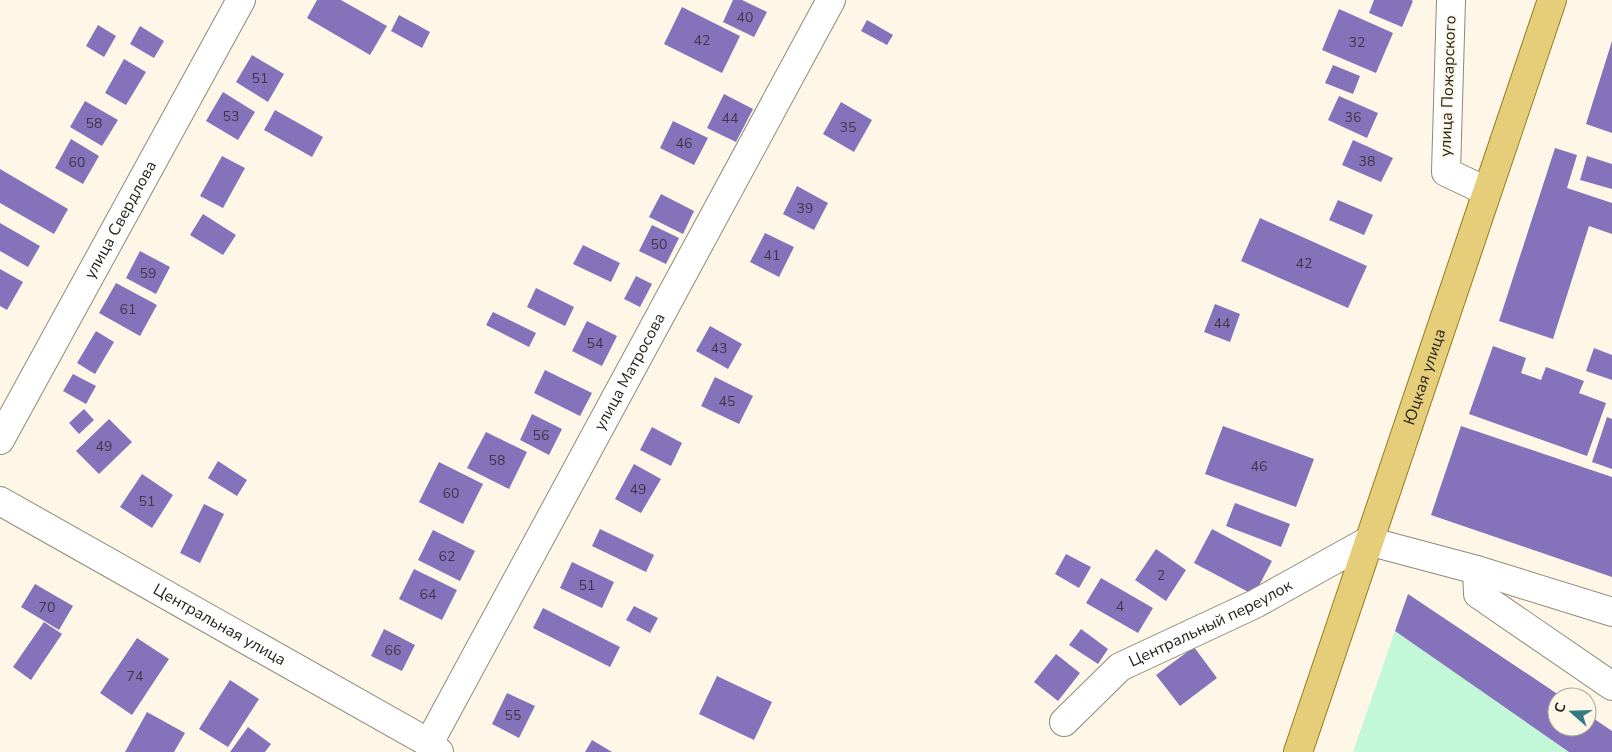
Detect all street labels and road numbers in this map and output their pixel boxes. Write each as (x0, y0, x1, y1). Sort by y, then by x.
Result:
street label: улица Пожарского (1435, 15, 1461, 157)
street label: улица Свердлова (79, 157, 162, 283)
street label: улица Матросова (589, 309, 671, 435)
street label: Юцкая улица (1398, 326, 1451, 428)
street label: Центральный переулок (1125, 574, 1297, 672)
street label: Центральная улица (149, 579, 290, 671)

